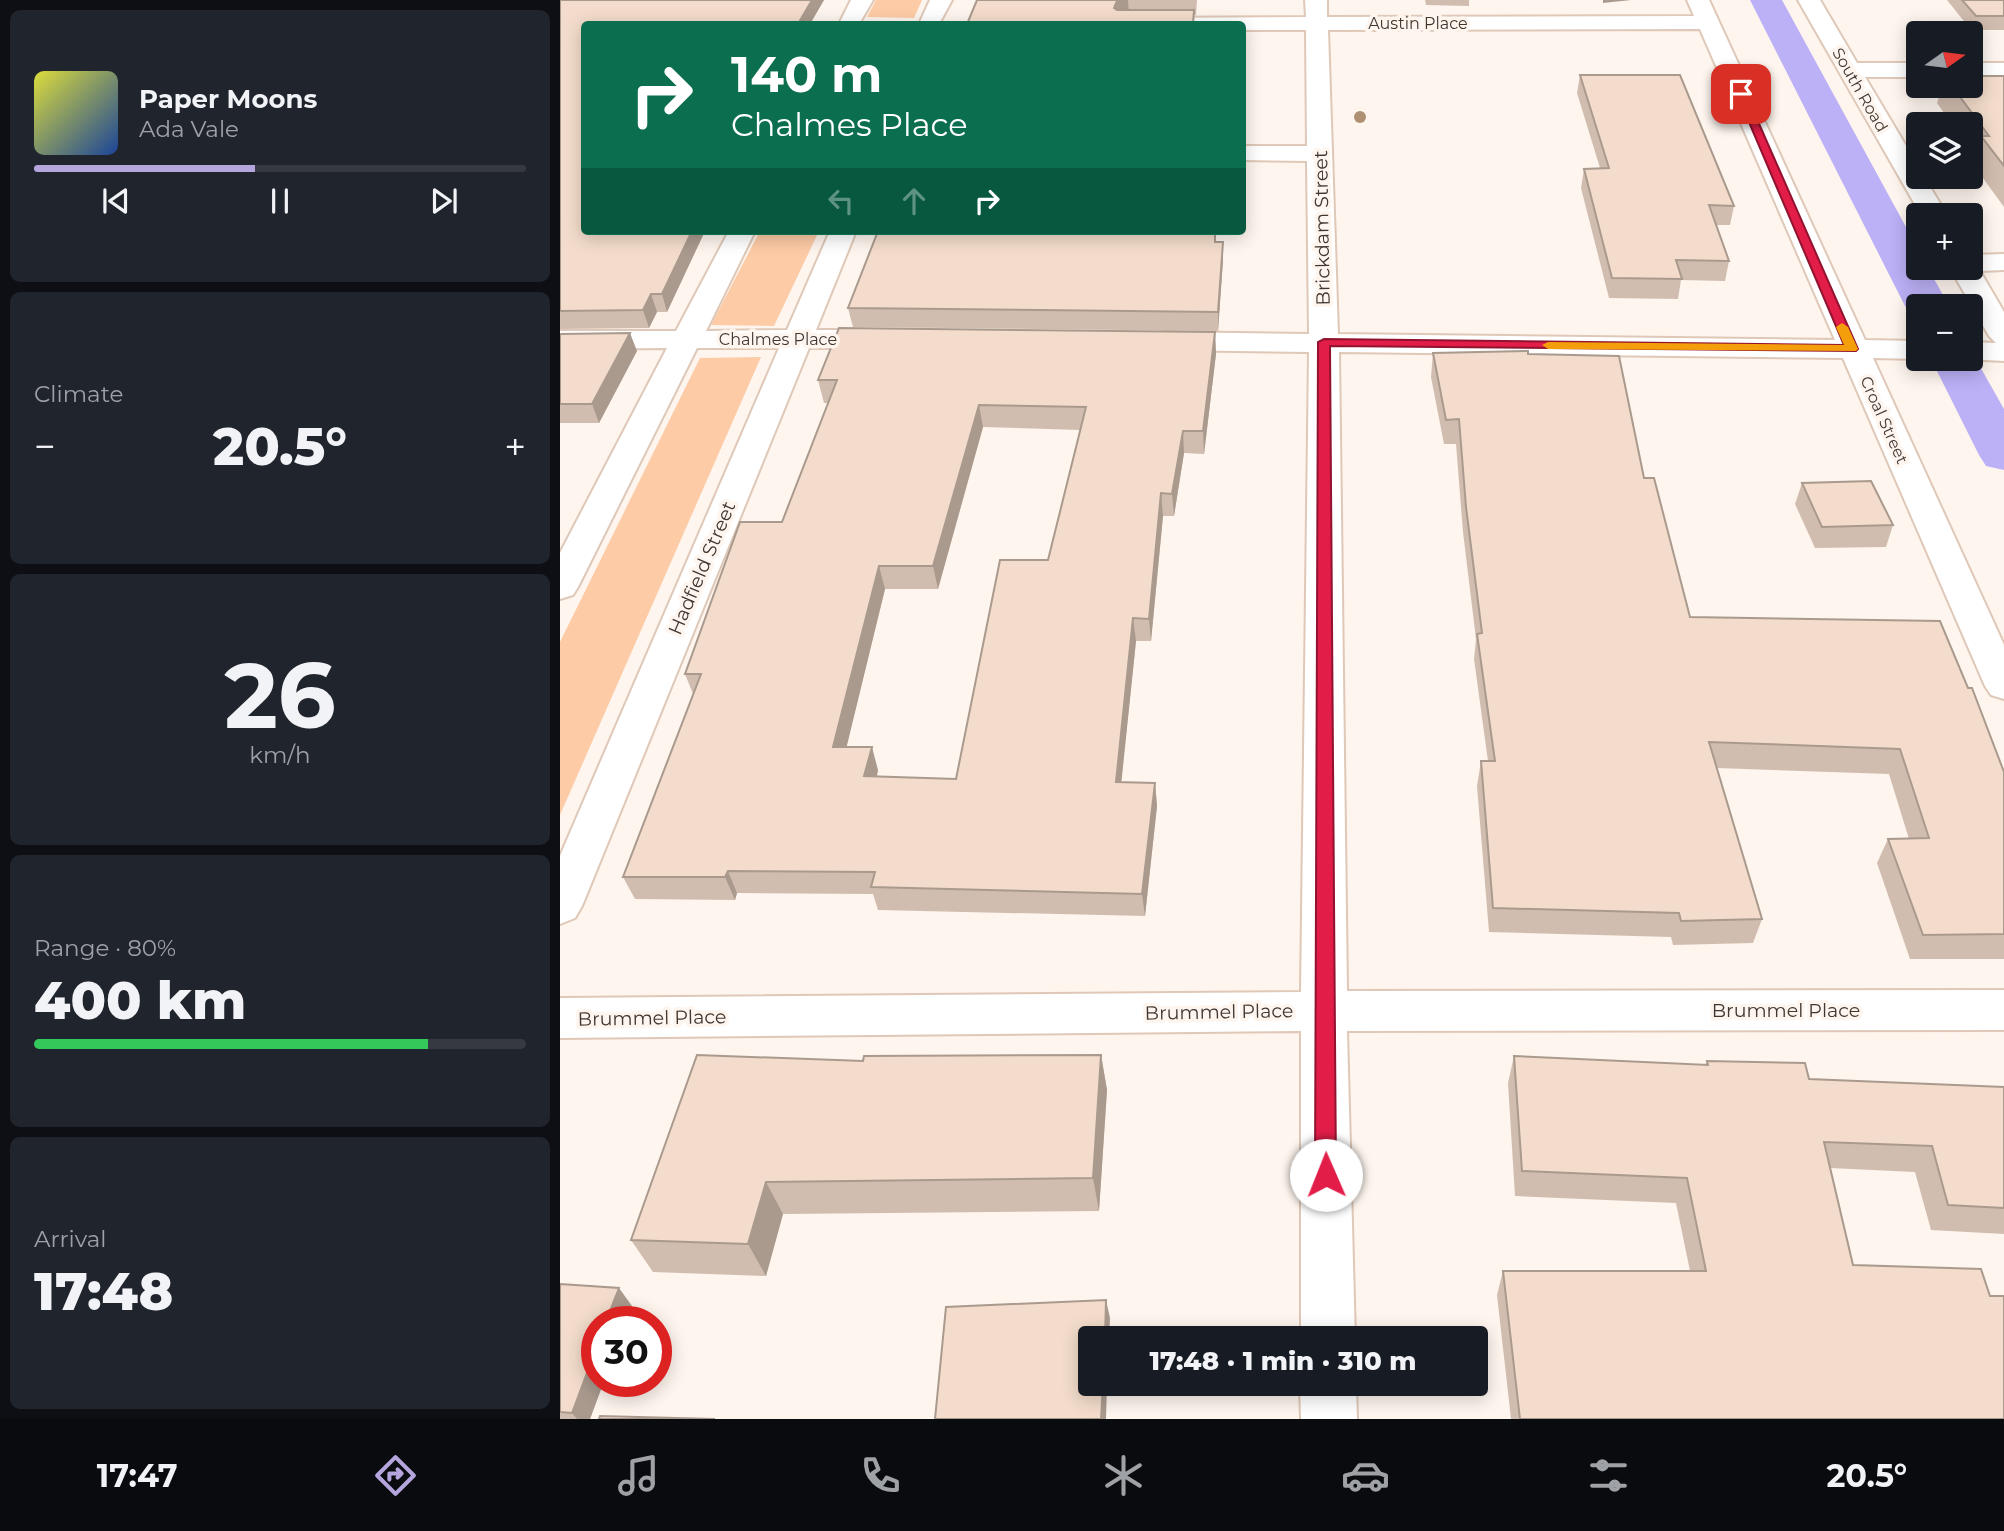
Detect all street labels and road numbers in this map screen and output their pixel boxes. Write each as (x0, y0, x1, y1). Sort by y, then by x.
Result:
street label: Austin Place (1368, 14, 1468, 33)
street label: South Road (1828, 45, 1892, 135)
street label: Brickdam Street (1309, 150, 1335, 306)
street label: Chalmes Place (719, 330, 837, 349)
street label: Croal Street (1856, 373, 1912, 467)
street label: Hadfield Street (664, 498, 741, 638)
street label: Brummel Place (1145, 999, 1293, 1025)
street label: Brummel Place (1712, 999, 1860, 1022)
street label: Brummel Place (578, 1005, 726, 1031)

